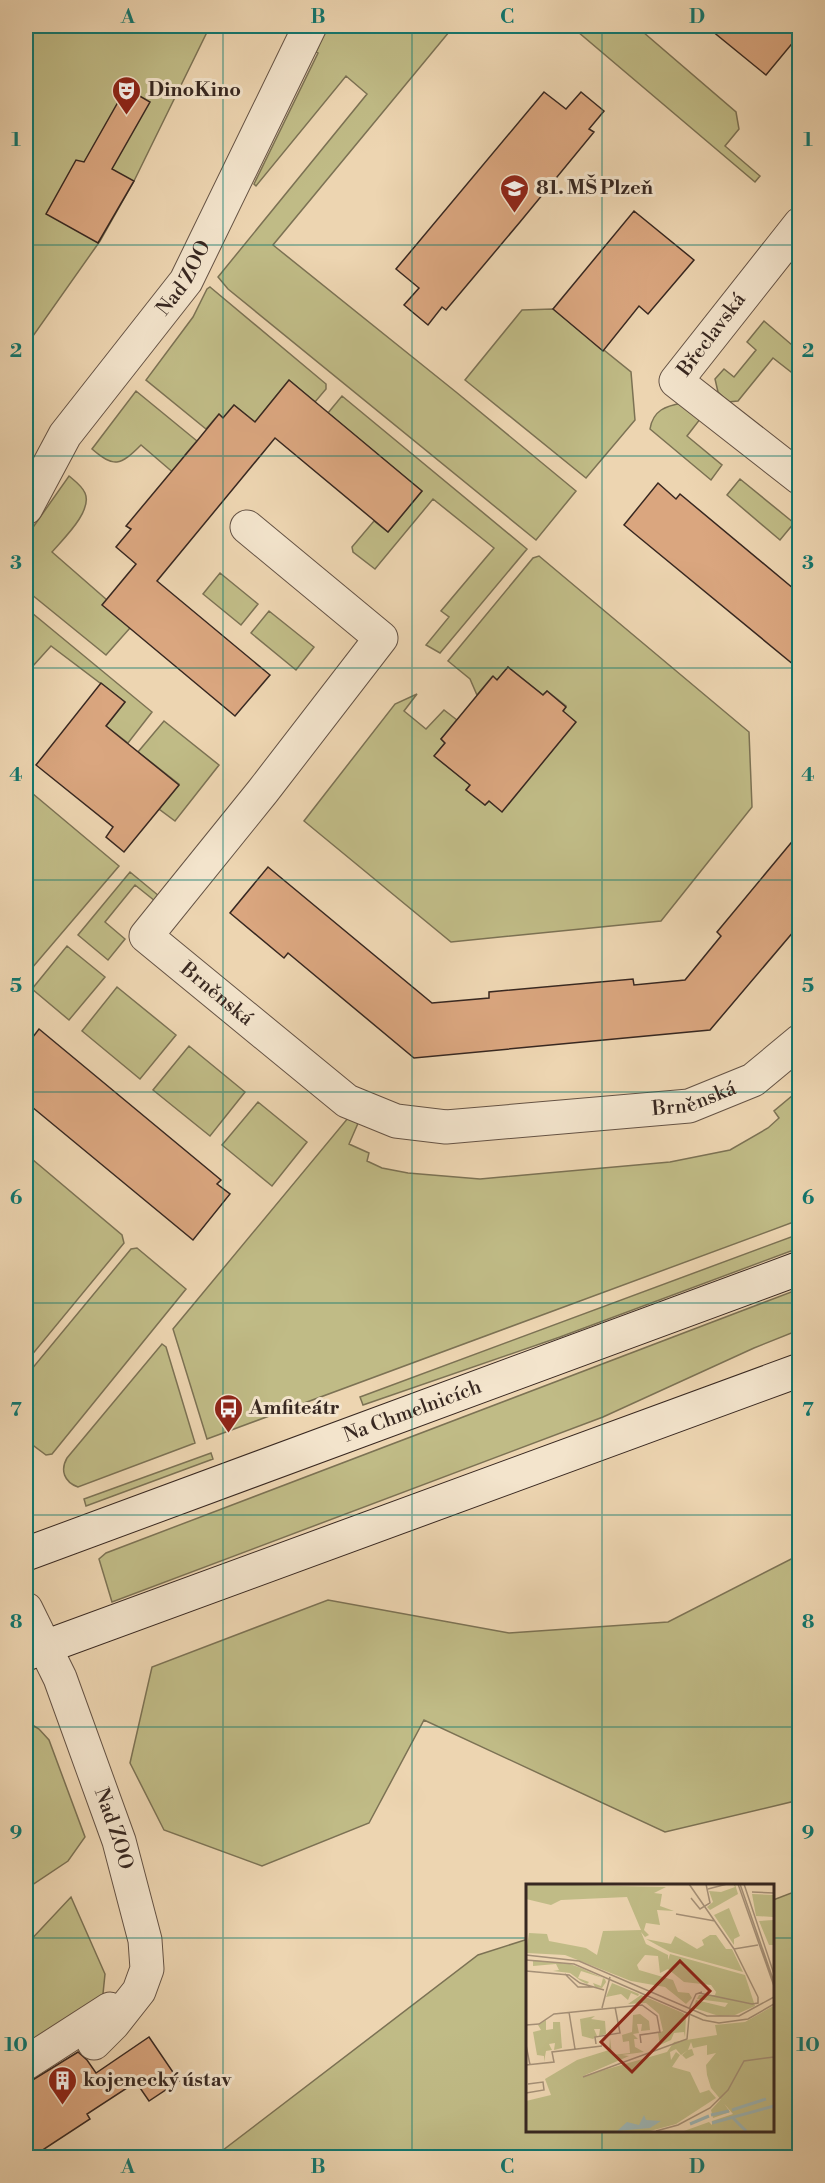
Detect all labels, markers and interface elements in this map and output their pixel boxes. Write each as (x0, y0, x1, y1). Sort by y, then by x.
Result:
text: A (120, 5, 136, 30)
text: B (310, 5, 326, 30)
text: C (500, 5, 514, 30)
text: D (689, 5, 705, 30)
theatre icon: DinoKino (111, 74, 143, 116)
place label: DinoKino (148, 78, 241, 103)
text: 1 (11, 128, 21, 153)
text: 1 (803, 128, 813, 153)
school or university icon: 81. MŠ Plzeň (499, 172, 531, 214)
place label: 81. MŠ Plzeň (536, 174, 654, 201)
street label: Nad ZOO (151, 236, 216, 321)
street label: Břeclavská (672, 287, 752, 383)
text: 2 (10, 339, 22, 364)
text: 2 (802, 339, 814, 364)
text: 3 (10, 551, 22, 576)
text: 3 (802, 551, 814, 576)
text: 4 (9, 763, 23, 788)
text: 4 (801, 763, 815, 788)
street label: Brněnská (174, 956, 259, 1032)
text: 5 (10, 974, 22, 999)
text: 5 (802, 974, 814, 999)
street label: Brněnská (650, 1075, 741, 1122)
text: 6 (10, 1186, 23, 1211)
text: 6 (802, 1186, 815, 1211)
street label: Na Chmelnicích (340, 1374, 485, 1448)
bus stop icon: Amfiteátr (212, 1392, 244, 1434)
place label: Amfiteátr (248, 1396, 340, 1421)
text: 7 (10, 1398, 22, 1423)
text: 7 (802, 1398, 814, 1423)
text: 8 (10, 1610, 23, 1635)
text: 8 (802, 1610, 815, 1635)
street label: Nad ZOO (88, 1785, 138, 1872)
text: 9 (10, 1821, 22, 1846)
text: 9 (802, 1821, 814, 1846)
inset map (526, 1884, 774, 2132)
text: 10 (4, 2033, 28, 2058)
text: 10 (796, 2033, 820, 2058)
building icon: kojenecký ústav (46, 2064, 78, 2106)
place label: kojenecký ústav (83, 2068, 233, 2093)
text: A (120, 2155, 136, 2180)
text: B (310, 2155, 326, 2180)
text: C (500, 2155, 514, 2180)
text: D (689, 2155, 705, 2180)

